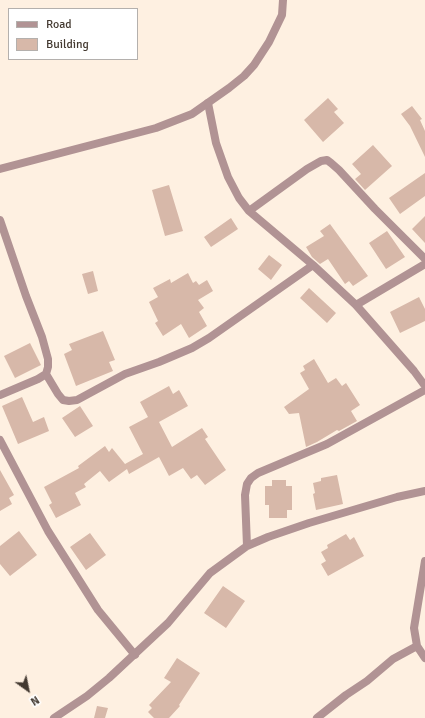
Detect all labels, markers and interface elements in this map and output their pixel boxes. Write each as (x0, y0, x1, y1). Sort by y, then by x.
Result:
legend (8, 8, 138, 60)
text: Road (46, 17, 72, 32)
text: Building (46, 37, 89, 52)
north arrow (8, 670, 48, 710)
text: N (28, 693, 42, 708)

